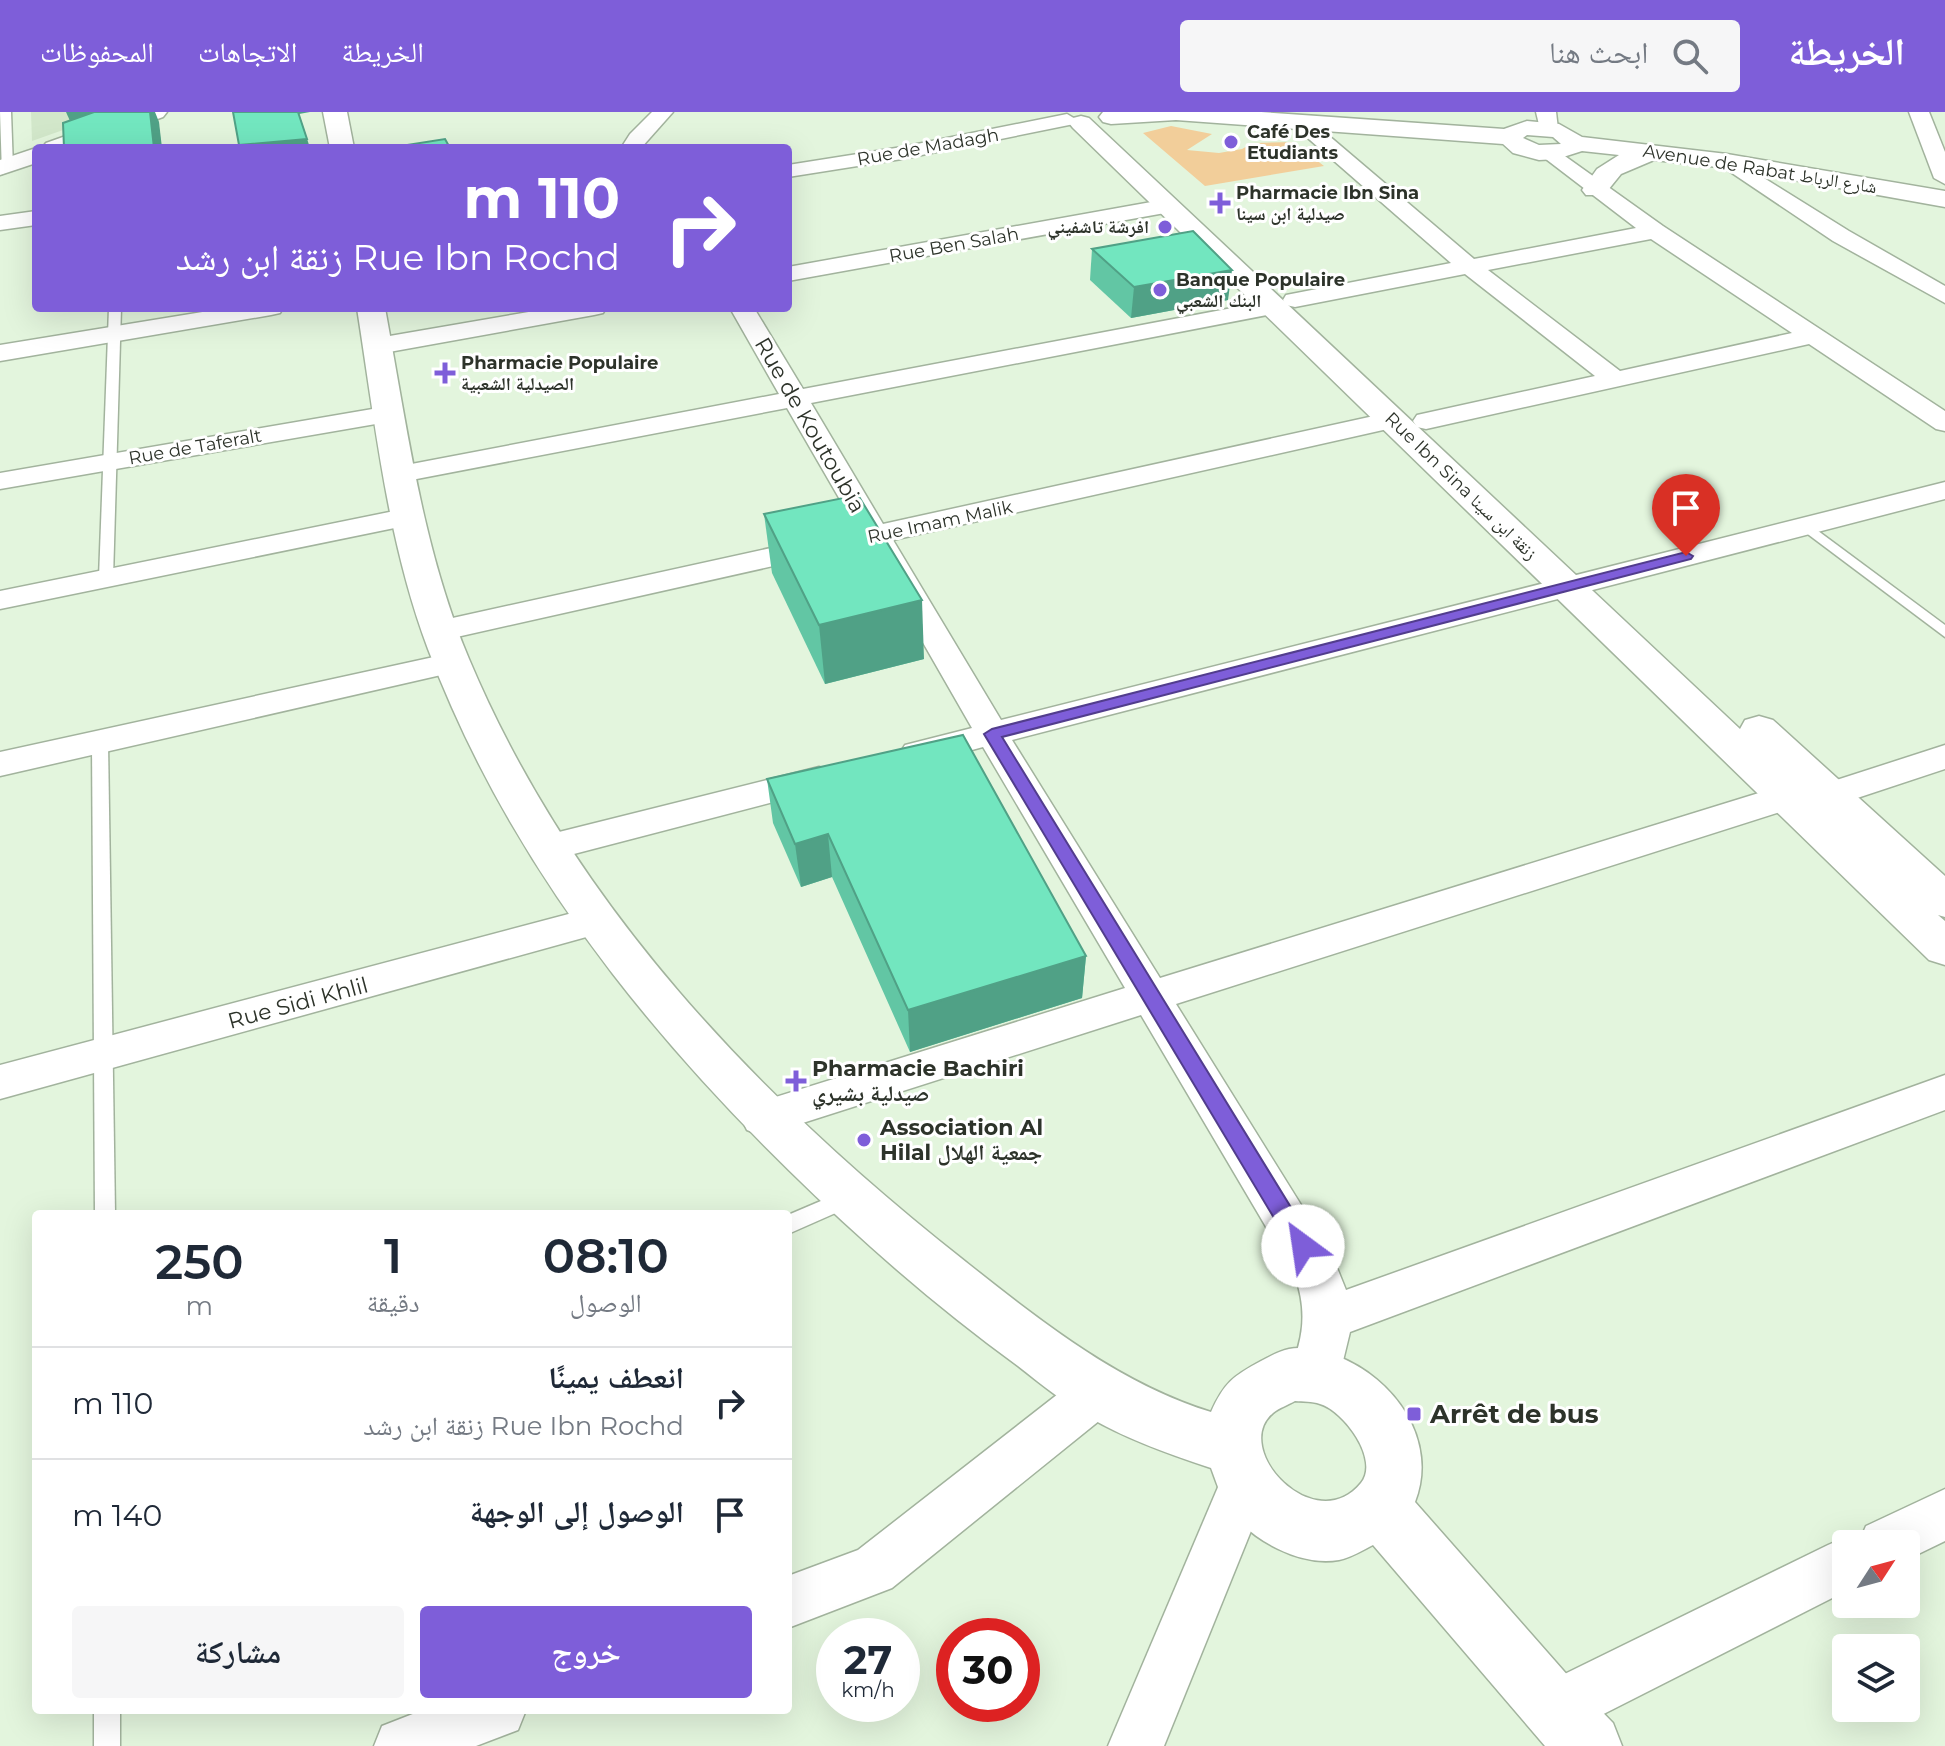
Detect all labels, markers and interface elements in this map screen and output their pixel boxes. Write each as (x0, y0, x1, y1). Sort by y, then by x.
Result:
search box (1180, 20, 1740, 92)
text: الخريطة (1788, 28, 1905, 75)
text: ابحث هنا (1549, 34, 1648, 71)
icon: search (1668, 34, 1712, 78)
text: المحفوظات (40, 35, 154, 69)
text: الاتجاهات (198, 35, 297, 69)
text: الخريطة (341, 35, 424, 69)
place label: Café Des Etudiants (1247, 121, 1338, 164)
street label: Rue de Madagh (855, 124, 1001, 170)
marker: Café Des Etudiants (1222, 133, 1240, 151)
street label: Avenue de Rabat شارع الرباط (1642, 140, 1878, 198)
text: 110 m (463, 164, 620, 232)
icon: right (648, 176, 752, 280)
place label: Pharmacie Ibn Sina صيدلية ابن سينا (1236, 182, 1419, 225)
marker: Pharmacie Ibn Sina صيدلية ابن سينا (1211, 194, 1229, 212)
place label: افرشة تاشفيني (1047, 216, 1149, 241)
marker: افرشة تاشفيني (1156, 218, 1174, 236)
street label: Rue Ben Salah (887, 223, 1021, 267)
text: Rue Ibn Rochd زنقة ابن رشد (176, 235, 620, 279)
place label: Banque Populaire البنك الشعبي (1176, 269, 1345, 315)
marker: Banque Populaire البنك الشعبي (1151, 281, 1169, 299)
street label: Rue de Koutoubia (749, 332, 871, 518)
place label: Pharmacie Populaire الصيدلية الشعبية (461, 352, 658, 395)
marker: Pharmacie Populaire الصيدلية الشعبية (436, 364, 454, 382)
street label: Rue Ibn Sina زنقة ابن سينا (1380, 408, 1542, 564)
street label: Rue de Taferalt (127, 424, 263, 470)
pin (1652, 474, 1720, 556)
icon: arrive (1664, 486, 1708, 530)
street label: Rue Imam Malik (865, 496, 1015, 548)
street label: Rue Sidi Khlil (225, 971, 371, 1035)
place label: Pharmacie Bachiri صيدلية بشيري (812, 1055, 1024, 1110)
marker: Pharmacie Bachiri صيدلية بشيري (787, 1072, 805, 1090)
place label: Association Al Hilal جمعية الهلال (879, 1114, 1043, 1166)
marker: Association Al Hilal جمعية الهلال (855, 1131, 873, 1149)
position arrow (1261, 1204, 1345, 1288)
text: 1 (384, 1227, 402, 1285)
text: 08:10 (543, 1227, 669, 1285)
text: 250 (155, 1233, 244, 1291)
text: دقيقة (367, 1287, 420, 1319)
text: الوصول (570, 1287, 642, 1319)
text: m (186, 1290, 213, 1322)
text: انعطف يمينًا (548, 1359, 684, 1396)
icon: right (708, 1381, 752, 1425)
text: 110 m (72, 1385, 153, 1422)
place label: Arrêt de bus (1429, 1398, 1599, 1430)
marker: Arrêt de bus (1405, 1405, 1423, 1423)
text: Rue Ibn Rochd زنقة ابن رشد (363, 1410, 684, 1442)
text: الوصول إلى الوجهة (470, 1493, 684, 1530)
icon: arrive (708, 1493, 752, 1537)
text: 140 m (72, 1497, 162, 1534)
north arrow (1832, 1530, 1920, 1618)
map controls (1832, 1530, 1920, 1722)
button: مشاركة (72, 1606, 404, 1698)
button: خروج (420, 1606, 752, 1698)
speed limit sign: 30 (936, 1618, 1040, 1722)
button: layers (1832, 1634, 1920, 1722)
text: 27 (844, 1635, 892, 1684)
text: km/h (841, 1678, 895, 1702)

